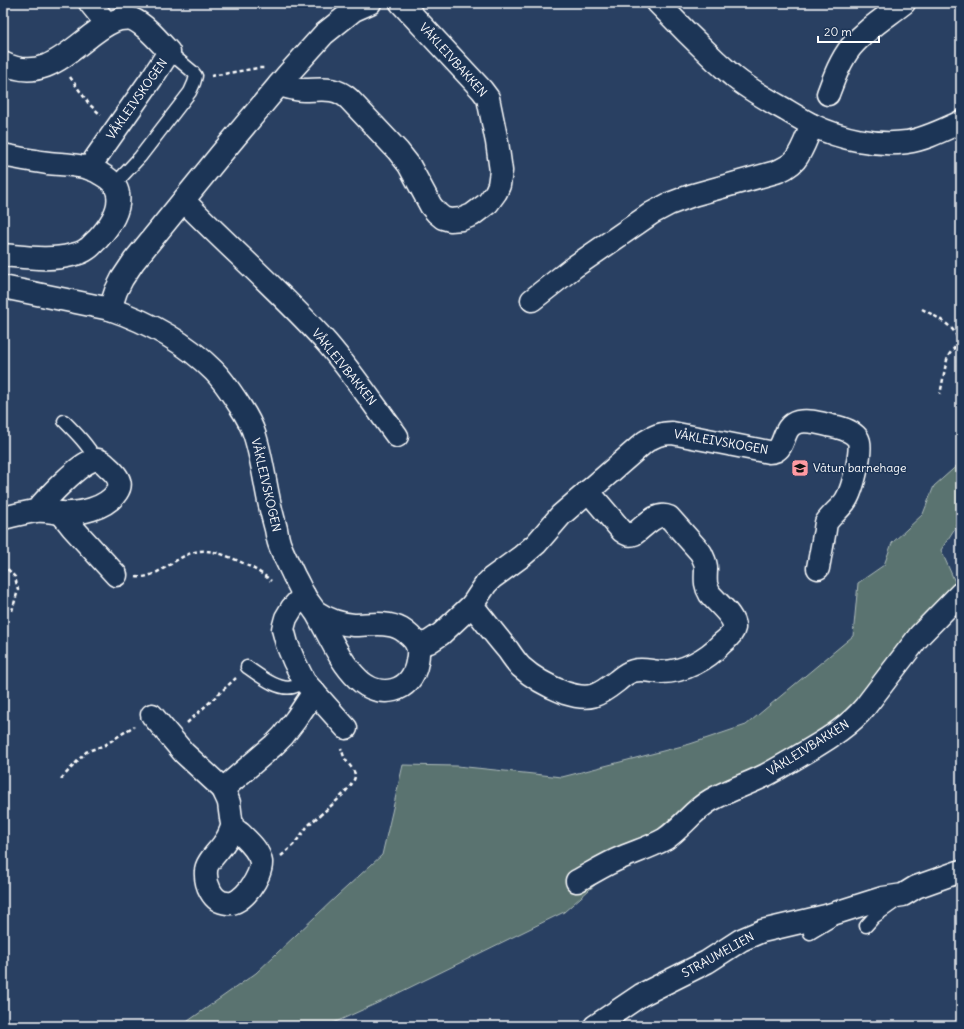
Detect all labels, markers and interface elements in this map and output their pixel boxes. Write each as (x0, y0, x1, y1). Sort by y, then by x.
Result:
scale bar (818, 18, 879, 44)
street label: VÅKLEIVBAKKEN (416, 20, 490, 100)
text: 20 m (824, 24, 852, 39)
street label: VÅKLEIVSKOGEN (103, 55, 170, 142)
street label: VÅKLEIVBAKKEN (309, 325, 380, 408)
street label: VÅKLEIVSKOGEN (673, 426, 770, 457)
street label: VÅKLEIVSKOGEN (248, 437, 285, 533)
school or university icon: Våtun barnehage (790, 458, 810, 478)
place label: Våtun barnehage (813, 460, 906, 475)
street label: VÅKLEIVBAKKEN (764, 716, 852, 779)
street label: STRAUMELIEN (679, 929, 757, 981)

